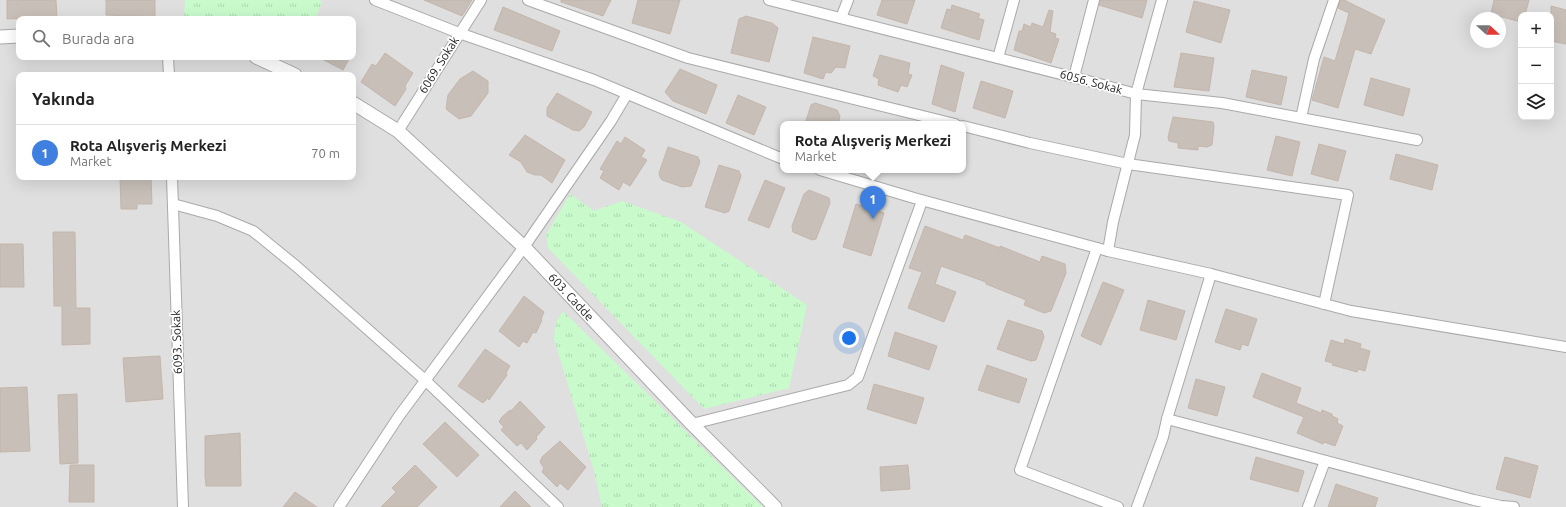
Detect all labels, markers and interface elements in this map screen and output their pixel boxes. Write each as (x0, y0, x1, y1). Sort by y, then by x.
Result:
north arrow (1470, 12, 1506, 48)
map controls (1518, 12, 1554, 120)
button: + (1518, 12, 1554, 48)
search box (16, 16, 356, 60)
icon: search (30, 27, 52, 49)
text: Burada ara (62, 30, 134, 47)
street label: 6069. Sokak (416, 34, 461, 95)
button: − (1518, 48, 1554, 84)
street label: 6056. Sokak (1058, 67, 1124, 96)
button: layers (1518, 84, 1554, 120)
text: Yakında (32, 89, 95, 108)
popup (780, 121, 966, 173)
text: Rota Alışveriş Merkezi (795, 132, 951, 149)
text: Rota Alışveriş Merkezi (70, 137, 227, 154)
text: 1 (41, 146, 49, 160)
text: 70 m (311, 146, 340, 160)
text: Market (795, 149, 836, 163)
text: Market (70, 154, 112, 168)
pin: 1 (860, 186, 886, 219)
street label: 603. Cadde (546, 270, 597, 323)
street label: 6093. Sokak (169, 310, 184, 374)
your location (839, 328, 859, 348)

